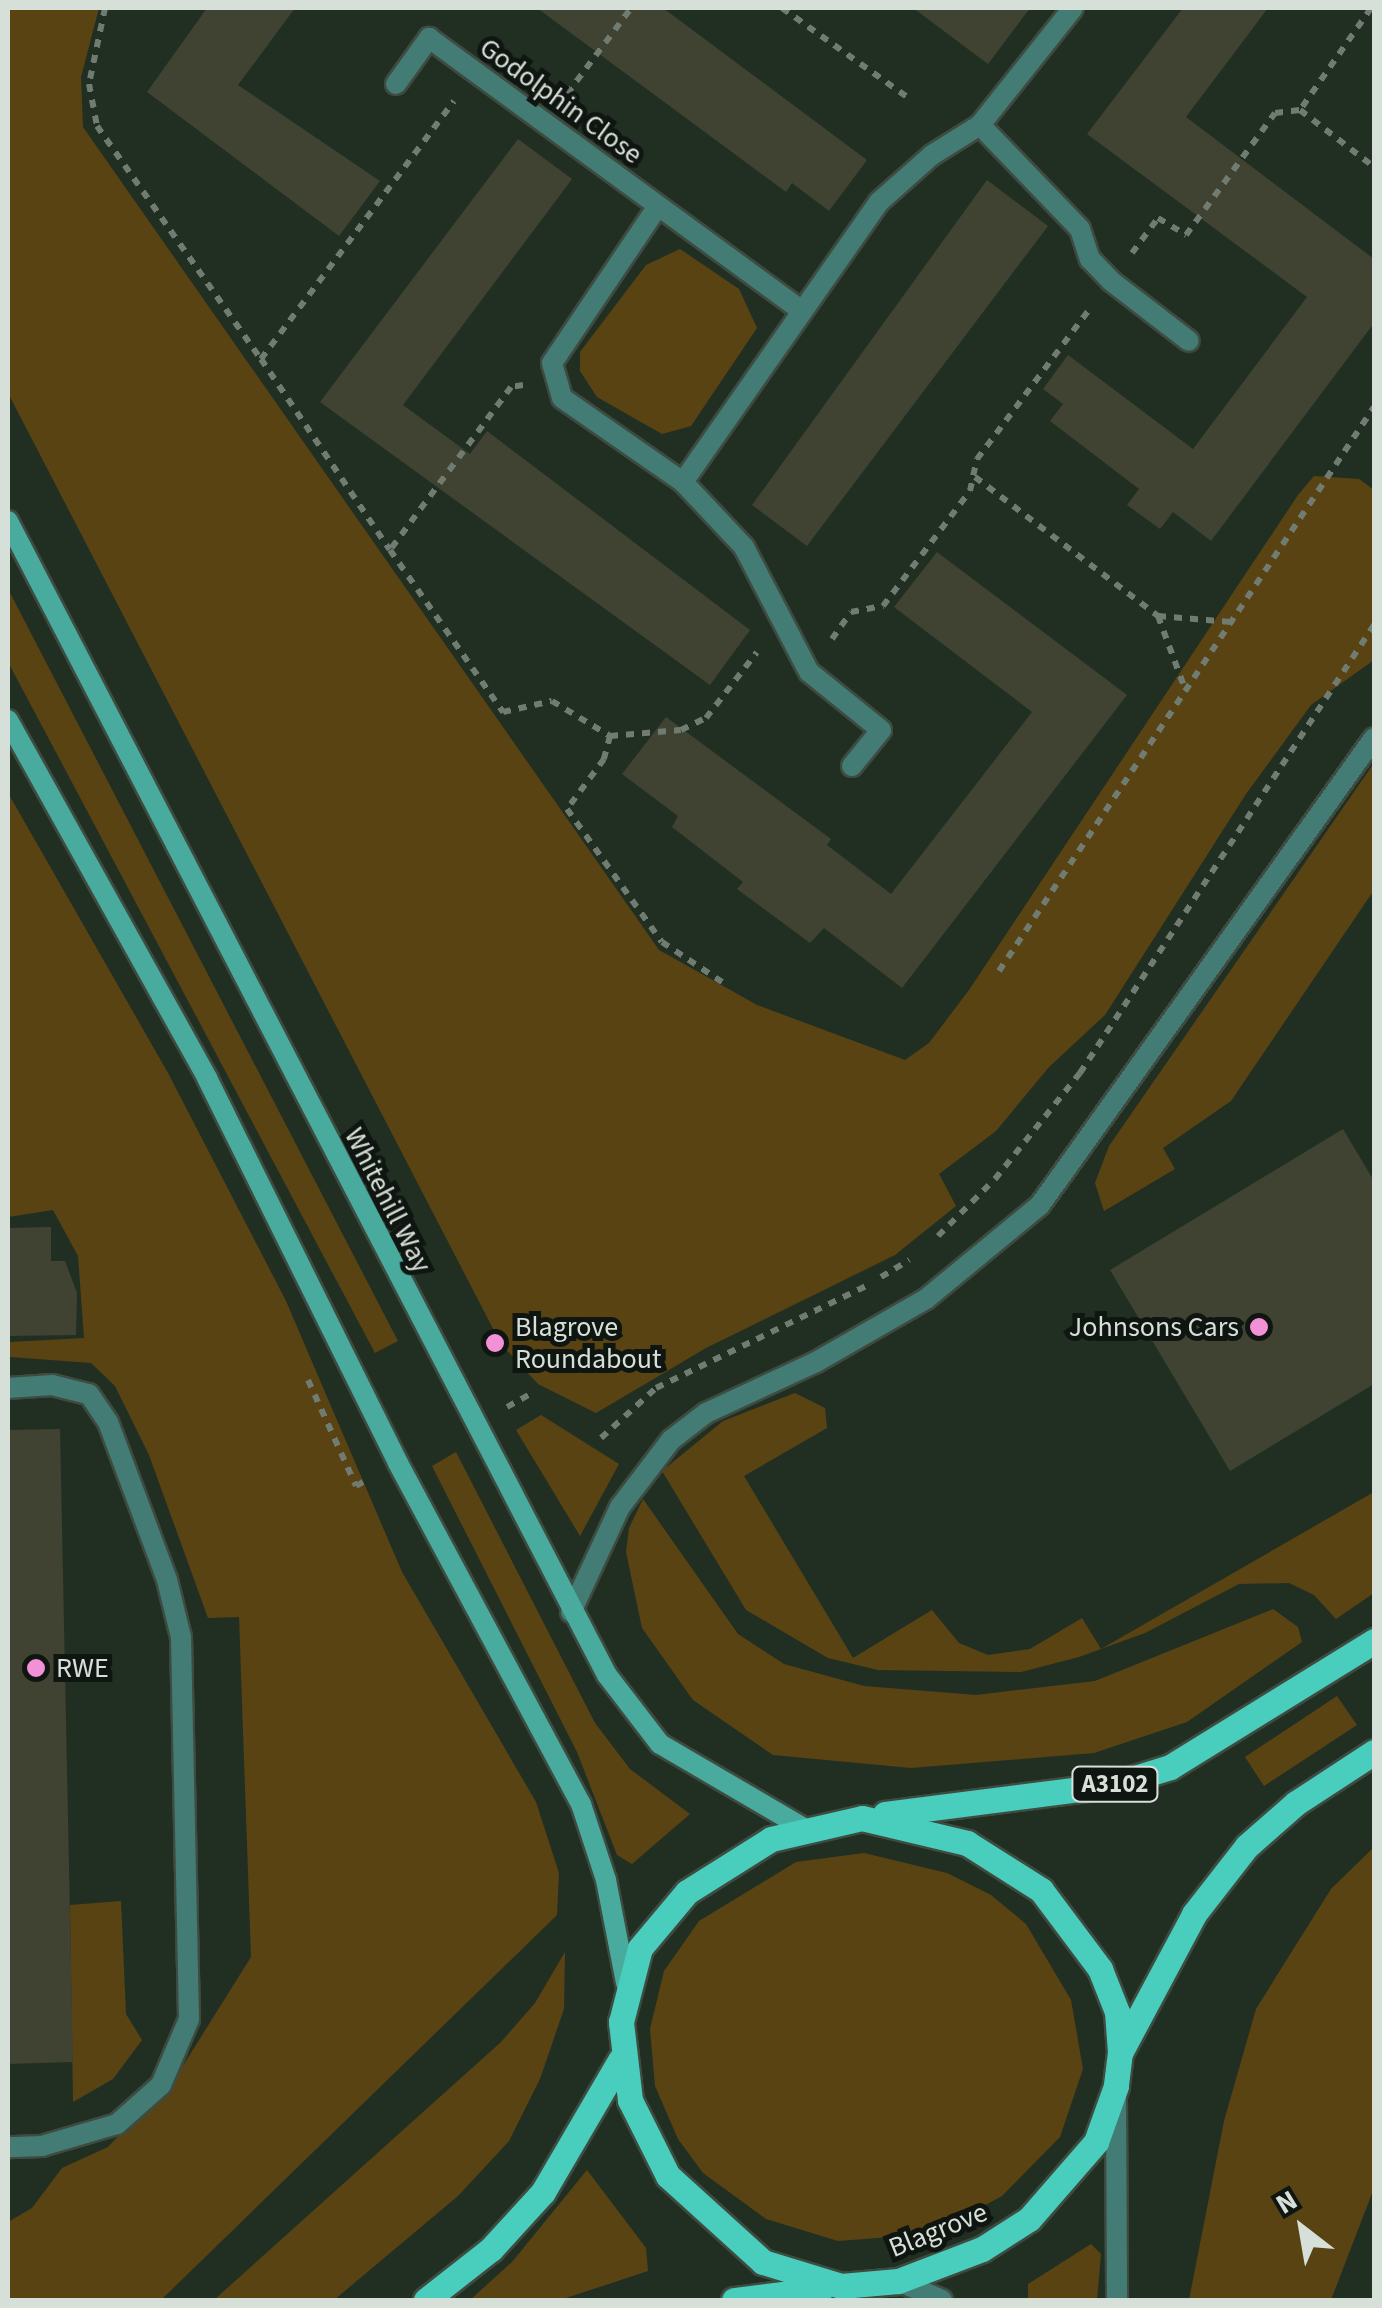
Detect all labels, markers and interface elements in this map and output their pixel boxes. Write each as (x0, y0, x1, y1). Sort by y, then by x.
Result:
street label: Godolphin Close (473, 31, 649, 171)
street label: Whitehill Way (337, 1122, 439, 1278)
place label: Blagrove Roundabout (515, 1310, 661, 1376)
place label: Johnsons Cars (1069, 1310, 1239, 1344)
marker: Johnsons Cars (1248, 1316, 1270, 1338)
marker: Blagrove Roundabout (484, 1332, 506, 1354)
place label: RWE (56, 1651, 109, 1685)
marker: RWE (25, 1657, 47, 1679)
road number: A3102 (1070, 1764, 1160, 1804)
north arrow (1252, 2178, 1352, 2278)
text: N (1268, 2180, 1305, 2224)
street label: Blagrove (884, 2195, 992, 2265)

